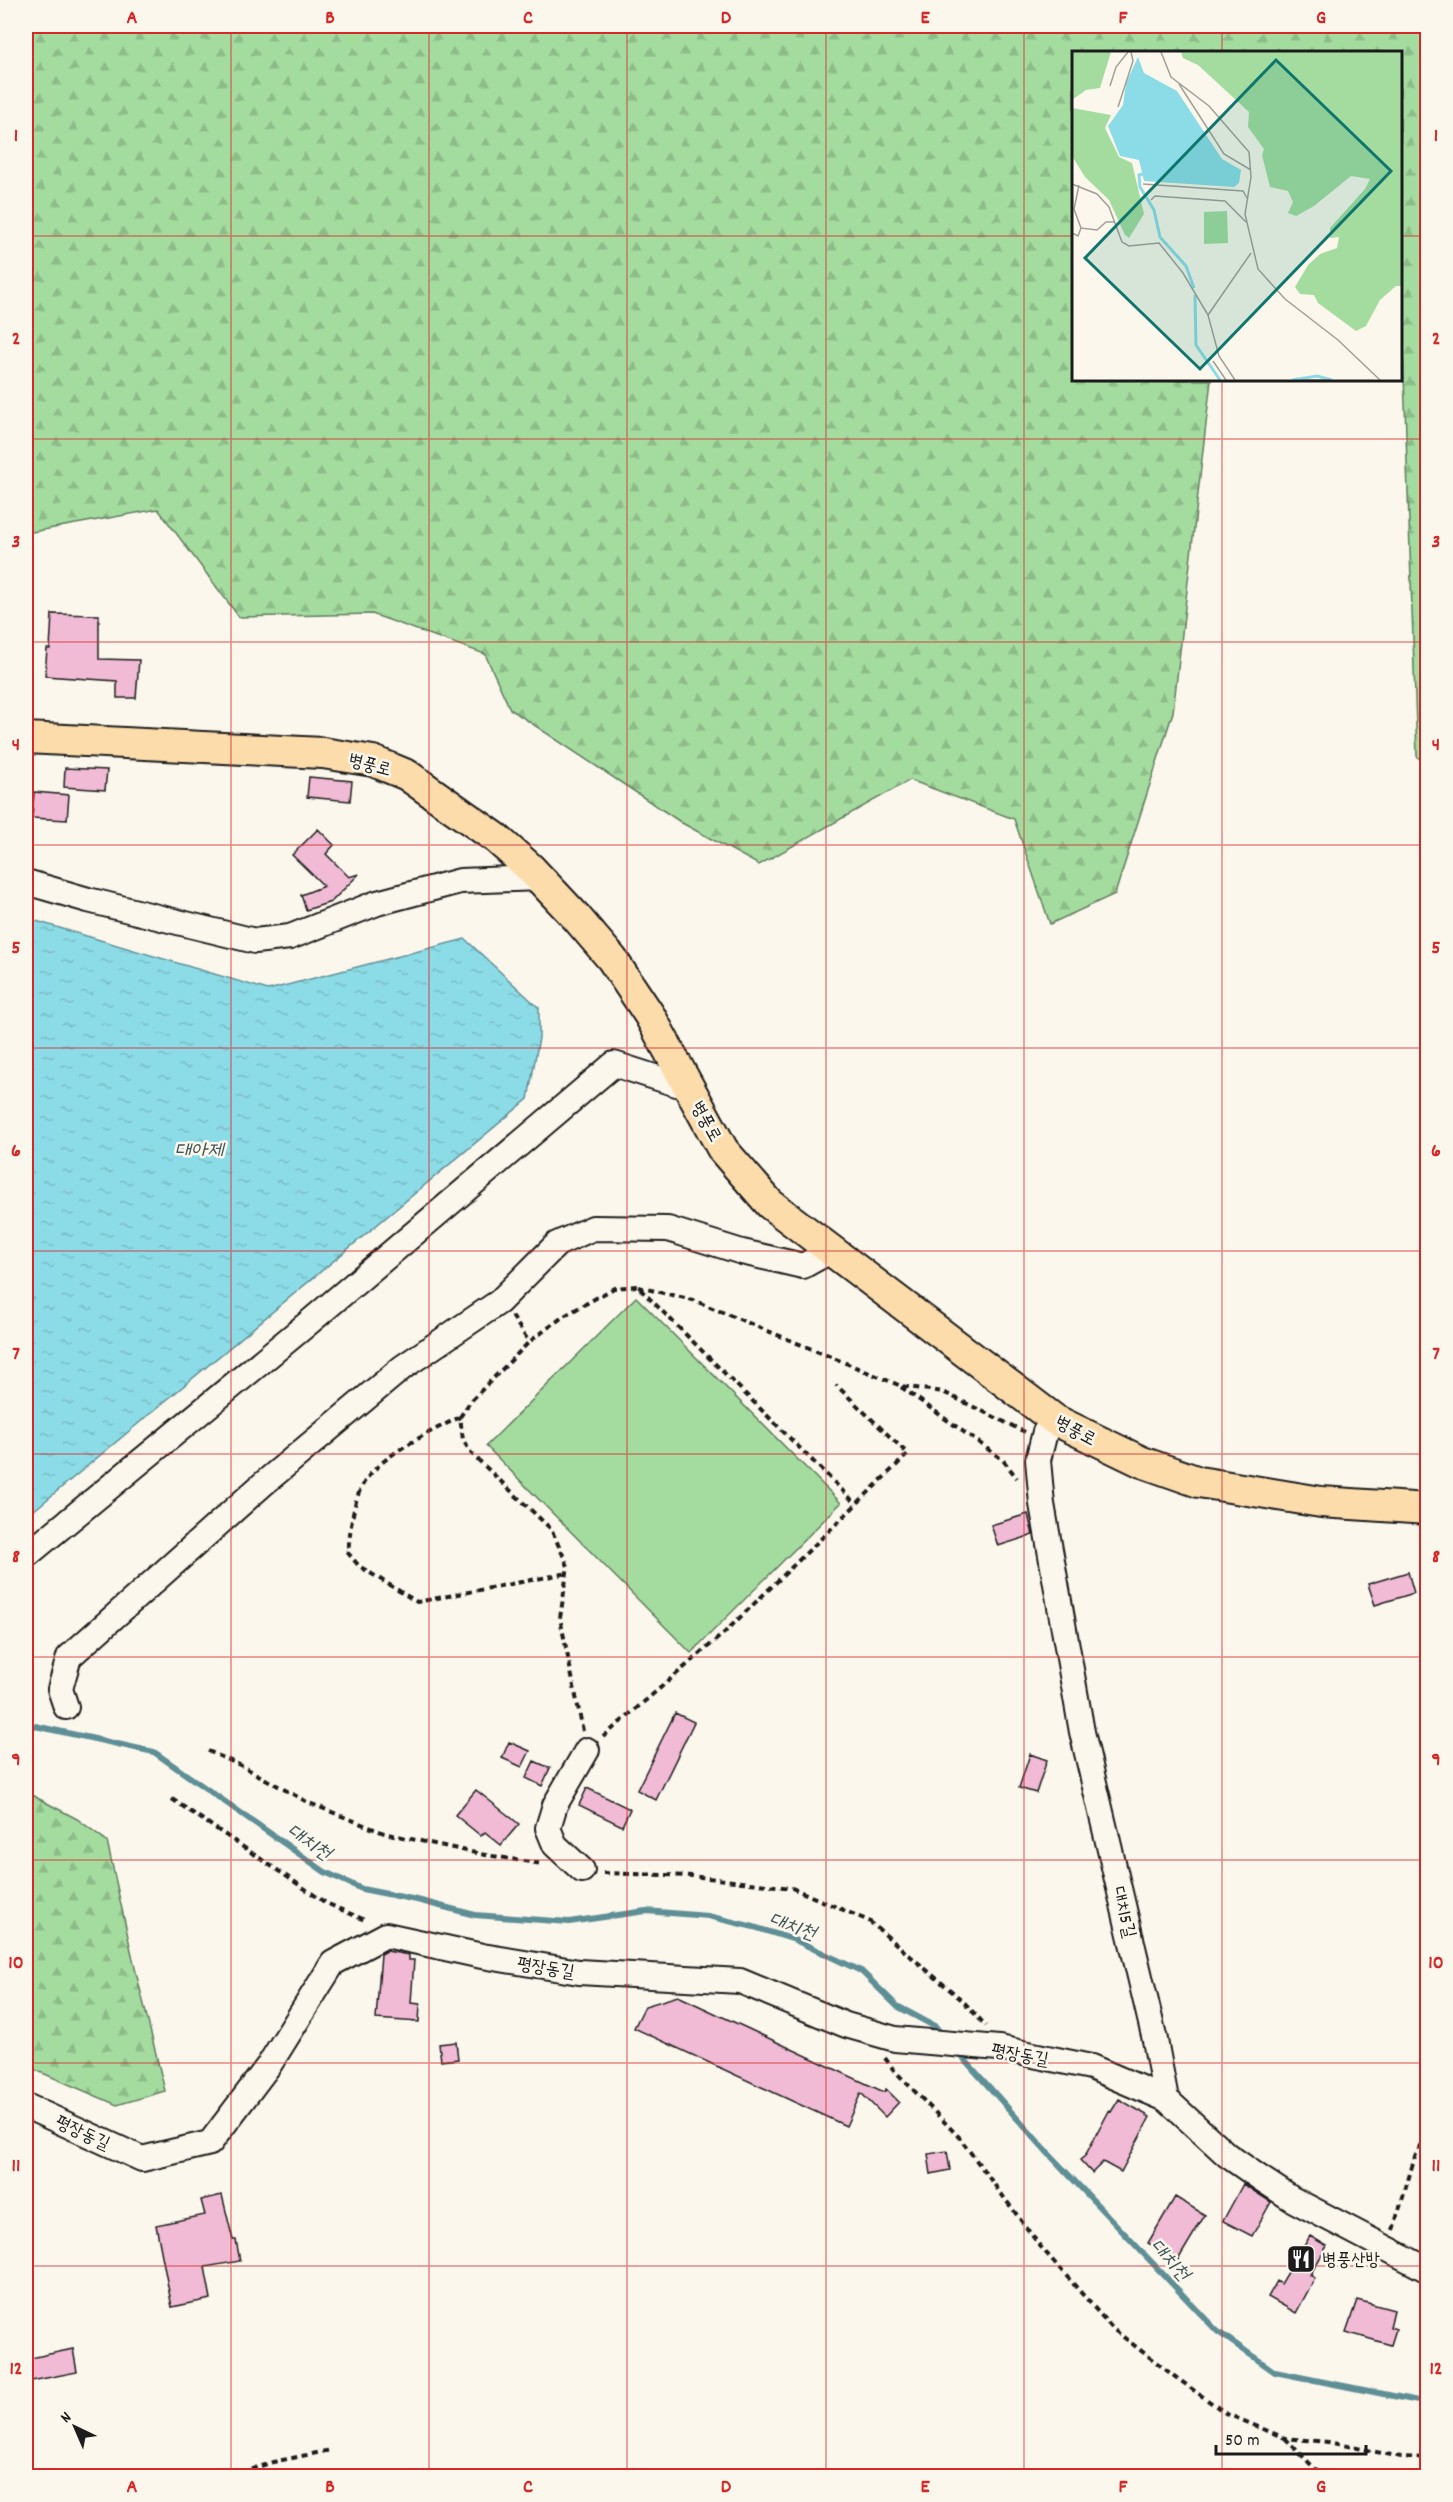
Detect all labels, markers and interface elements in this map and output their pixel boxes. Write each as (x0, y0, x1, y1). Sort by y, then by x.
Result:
text: A (127, 5, 138, 33)
text: B (325, 5, 335, 33)
text: C (523, 5, 533, 33)
text: D (721, 5, 732, 33)
text: E (920, 5, 930, 33)
text: F (1119, 5, 1129, 33)
text: G (1316, 5, 1326, 33)
inset map (1072, 51, 1402, 381)
text: 1 (14, 123, 18, 151)
text: 1 (1434, 123, 1438, 151)
text: 2 (12, 326, 20, 354)
text: 2 (1432, 326, 1440, 354)
text: 3 (12, 529, 20, 557)
text: 3 (1432, 529, 1440, 557)
text: 4 (12, 732, 20, 760)
text: 4 (1432, 732, 1440, 760)
street label: 병풍로 (345, 749, 394, 784)
text: 5 (11, 935, 21, 963)
text: 5 (1431, 935, 1441, 963)
street label: 병풍로 (683, 1097, 726, 1147)
text: 6 (11, 1138, 21, 1166)
water label: 대아제 (175, 1138, 226, 1166)
text: 6 (1431, 1138, 1441, 1166)
text: 7 (12, 1341, 20, 1369)
text: 7 (1432, 1341, 1440, 1369)
street label: 병풍로 (1050, 1411, 1100, 1453)
text: 8 (12, 1544, 20, 1572)
text: 8 (1432, 1544, 1440, 1572)
text: 9 (11, 1747, 21, 1775)
text: 9 (1431, 1747, 1441, 1775)
water label: 대치천 (280, 1818, 338, 1870)
street label: 대치5길 (1105, 1885, 1141, 1941)
water label: 대치천 (765, 1907, 821, 1950)
text: 10 (8, 1950, 24, 1978)
text: 10 (1428, 1950, 1444, 1978)
street label: 평장동길 (515, 1953, 577, 1986)
street label: 평장동길 (989, 2039, 1051, 2074)
street label: 평장동길 (50, 2111, 114, 2158)
text: 11 (12, 2153, 20, 2181)
text: 11 (1432, 2153, 1440, 2181)
water label: 대치천 (1142, 2234, 1197, 2290)
restaurant icon: 병풍산방 (1285, 2243, 1317, 2275)
place label: 병풍산방 (1322, 2249, 1380, 2274)
text: 12 (9, 2356, 23, 2384)
text: 12 (1429, 2356, 1443, 2384)
north arrow (45, 2397, 105, 2457)
text: N (55, 2407, 77, 2429)
scale bar (1216, 2418, 1366, 2456)
text: 50 m (1225, 2429, 1260, 2454)
text: A (127, 2474, 138, 2502)
text: B (325, 2474, 335, 2502)
text: C (523, 2474, 533, 2502)
text: D (721, 2474, 732, 2502)
text: E (920, 2474, 930, 2502)
text: F (1119, 2474, 1129, 2502)
text: G (1316, 2474, 1326, 2502)

